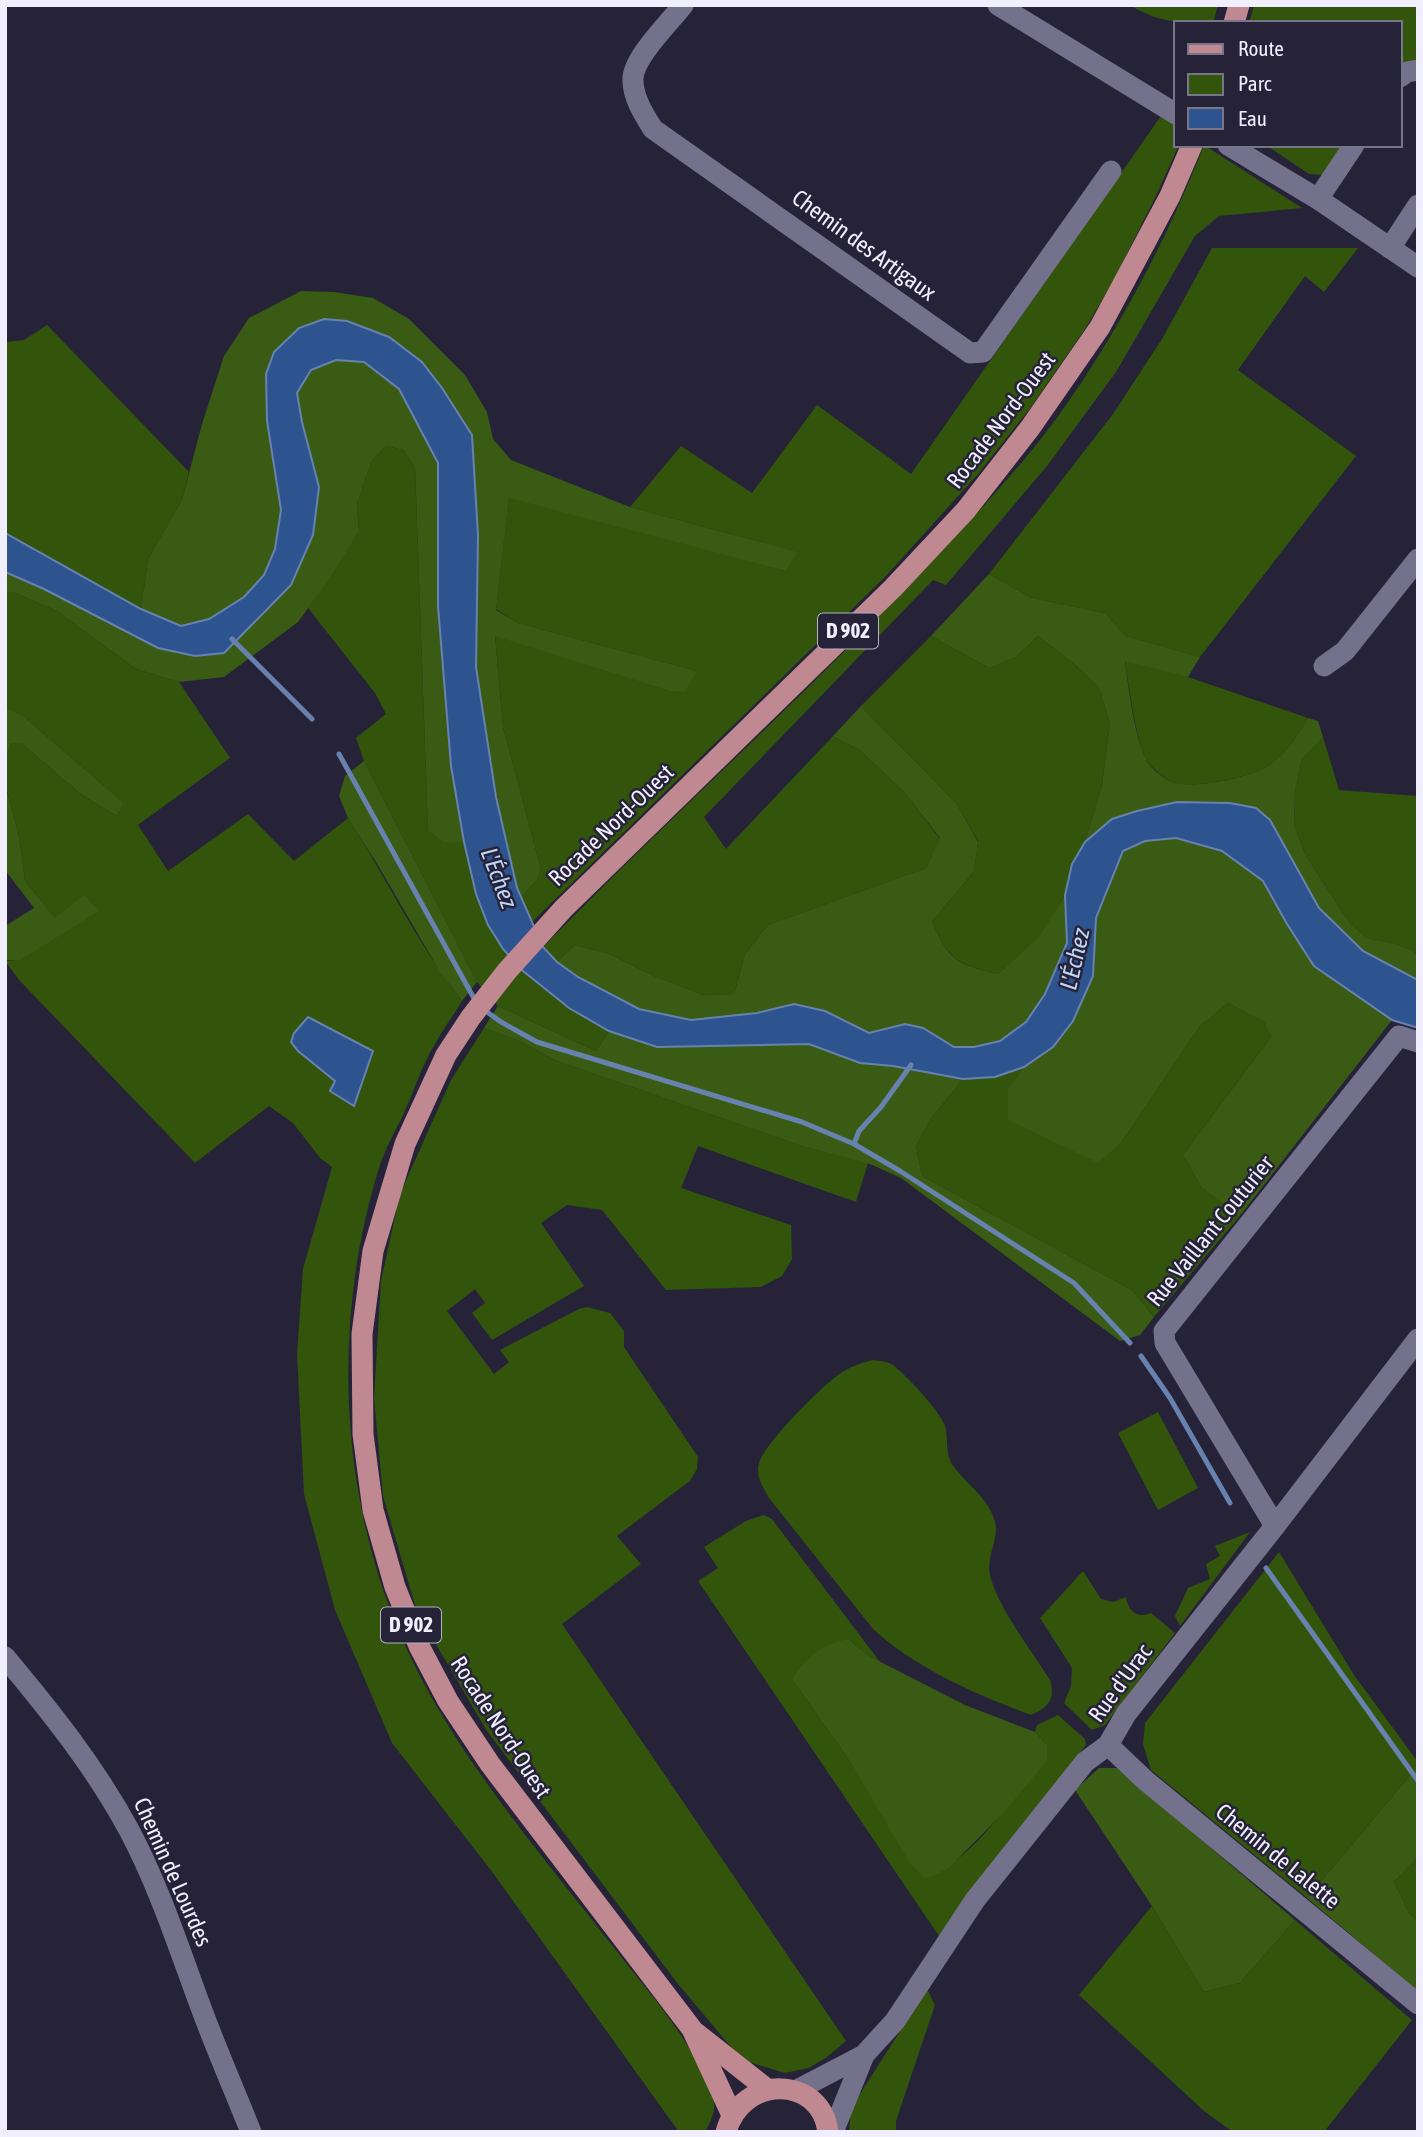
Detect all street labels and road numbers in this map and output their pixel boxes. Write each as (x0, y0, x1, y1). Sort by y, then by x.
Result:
street label: Chemin des Artigaux (787, 184, 941, 306)
street label: Rocade Nord-Ouest (941, 347, 1061, 493)
road number: D 902 (818, 614, 878, 648)
street label: Rocade Nord-Ouest (543, 759, 679, 891)
street label: Rue Vaillant Couturier (1141, 1150, 1279, 1311)
road number: D 902 (381, 1608, 441, 1642)
street label: Rue d'Urac (1083, 1639, 1157, 1727)
street label: Rocade Nord-Ouest (446, 1651, 556, 1803)
street label: Chemin de Lourdes (129, 1794, 217, 1950)
street label: Chemin de Lalette (1211, 1798, 1345, 1914)

